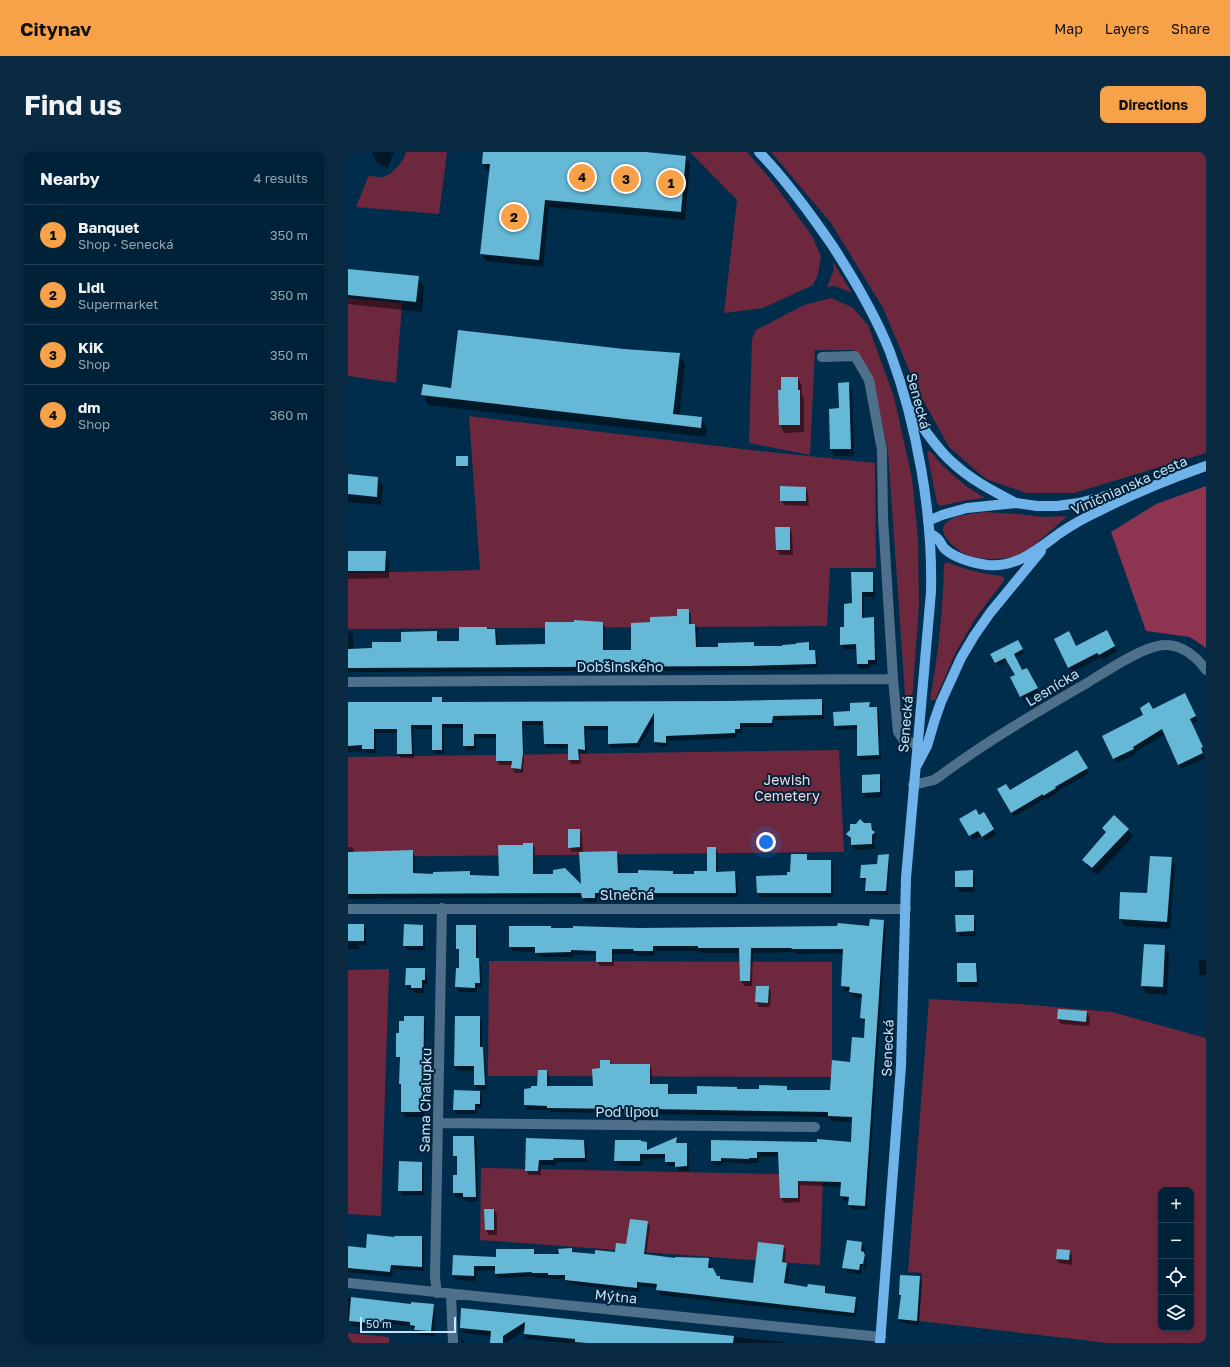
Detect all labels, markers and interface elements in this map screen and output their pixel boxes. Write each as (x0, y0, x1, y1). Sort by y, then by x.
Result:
text: Citynav (20, 17, 92, 40)
text: Map (1054, 20, 1083, 37)
text: Layers (1105, 20, 1149, 37)
text: Share (1171, 20, 1210, 37)
button: Directions (1100, 86, 1206, 123)
text: Find us (24, 88, 122, 121)
pin: 4 (569, 162, 595, 192)
pin: 3 (613, 164, 639, 194)
text: Nearby (40, 168, 100, 189)
pin: 1 (658, 168, 684, 198)
text: 4 results (254, 170, 308, 186)
pin: 2 (501, 202, 527, 232)
text: Banquet (78, 218, 139, 236)
text: 1 (50, 227, 56, 243)
text: 350 m (270, 227, 308, 243)
text: Shop · Senecká (78, 236, 174, 252)
text: Lidl (78, 278, 105, 296)
text: 2 (49, 287, 57, 303)
text: 350 m (270, 287, 308, 303)
text: Supermarket (78, 296, 159, 312)
text: KiK (78, 338, 104, 356)
text: 3 (49, 347, 57, 363)
text: 350 m (270, 347, 308, 363)
text: Shop (78, 356, 110, 372)
street label: Senecká (903, 371, 935, 431)
text: dm (78, 398, 100, 416)
text: 4 (49, 407, 57, 423)
text: 360 m (270, 407, 308, 423)
text: Shop (78, 416, 110, 432)
street label: Viničnianska cesta (1068, 452, 1190, 518)
street label: Dobšinského (577, 658, 663, 675)
street label: Lesnícka (1022, 665, 1082, 709)
street label: Senecká (894, 695, 916, 753)
park label: Jewish Cemetery (754, 771, 820, 804)
your location (756, 832, 776, 852)
street label: Slnečná (600, 886, 654, 903)
street label: Senecká (878, 1019, 896, 1077)
street label: Sama Chalupku (416, 1048, 434, 1152)
street label: Pod lipou (595, 1103, 659, 1120)
map controls (1158, 1187, 1194, 1331)
button: + (1158, 1187, 1194, 1223)
button: − (1158, 1223, 1194, 1259)
button: locate (1158, 1259, 1194, 1295)
street label: Mýtna (594, 1285, 638, 1307)
button: layers (1158, 1295, 1194, 1331)
scale bar (360, 1315, 456, 1334)
text: 50 m (366, 1317, 392, 1330)

